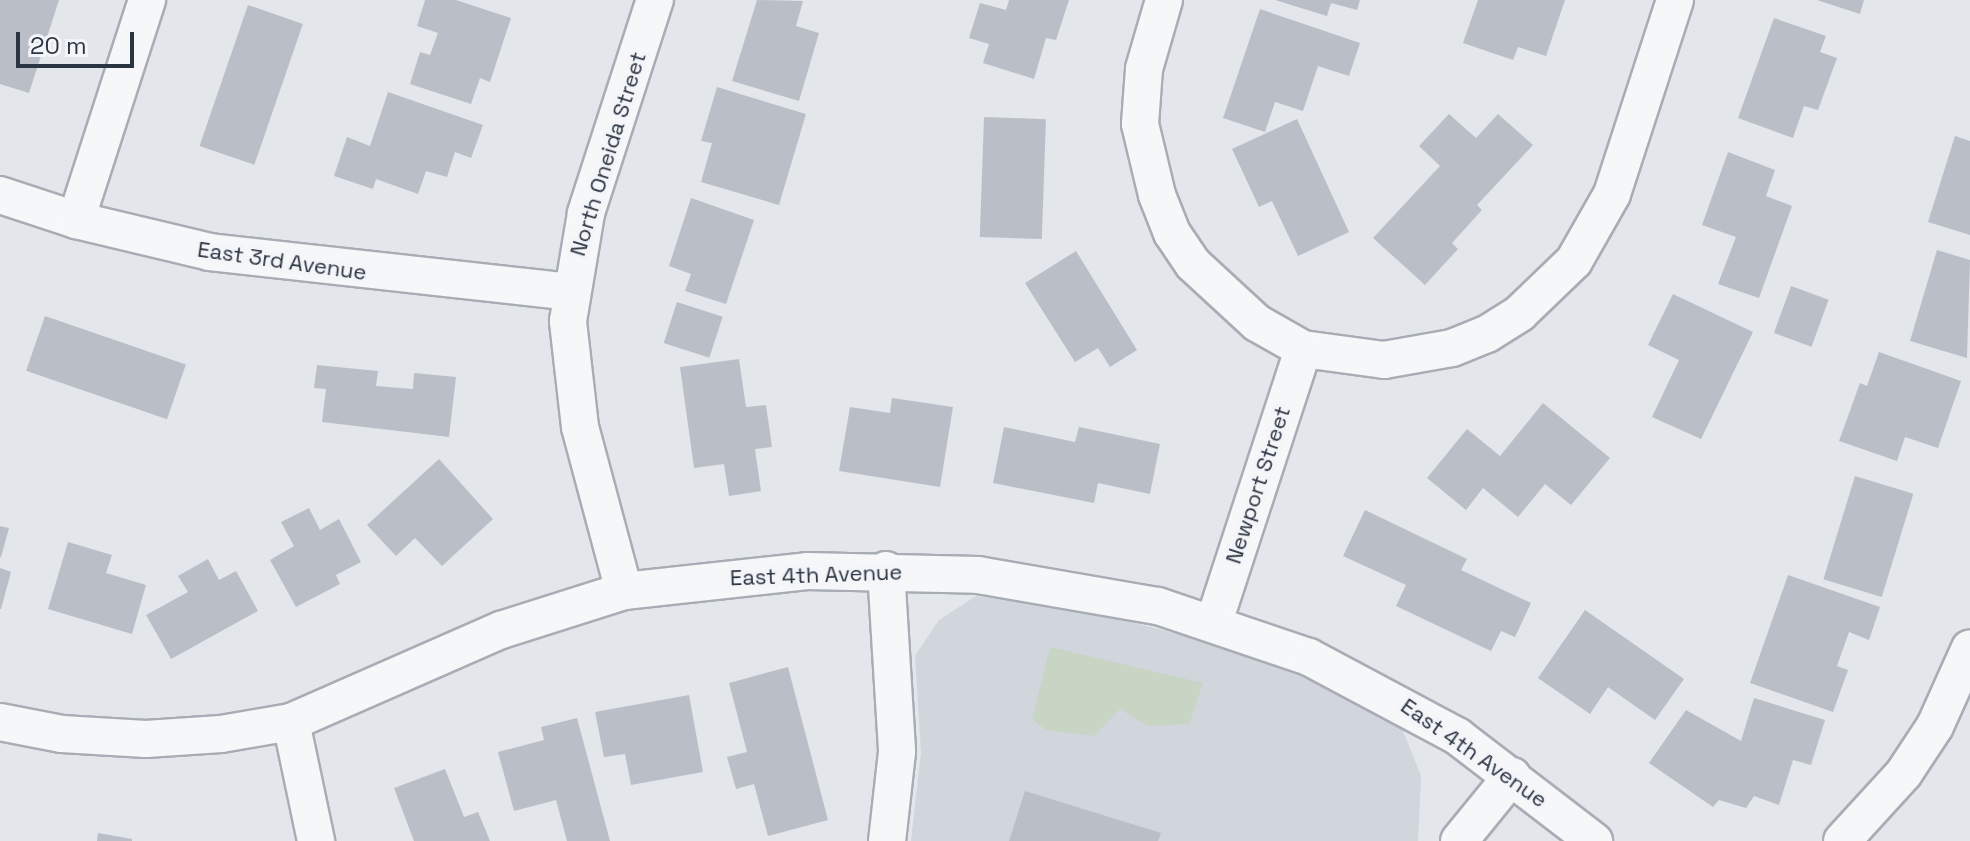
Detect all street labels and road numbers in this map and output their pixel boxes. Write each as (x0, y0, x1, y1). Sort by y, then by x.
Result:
street label: North Oneida Street (564, 49, 652, 259)
street label: East 3rd Avenue (196, 236, 368, 286)
street label: Newport Street (1220, 403, 1296, 567)
street label: East 4th Avenue (729, 559, 903, 591)
street label: East 4th Avenue (1396, 693, 1552, 813)

